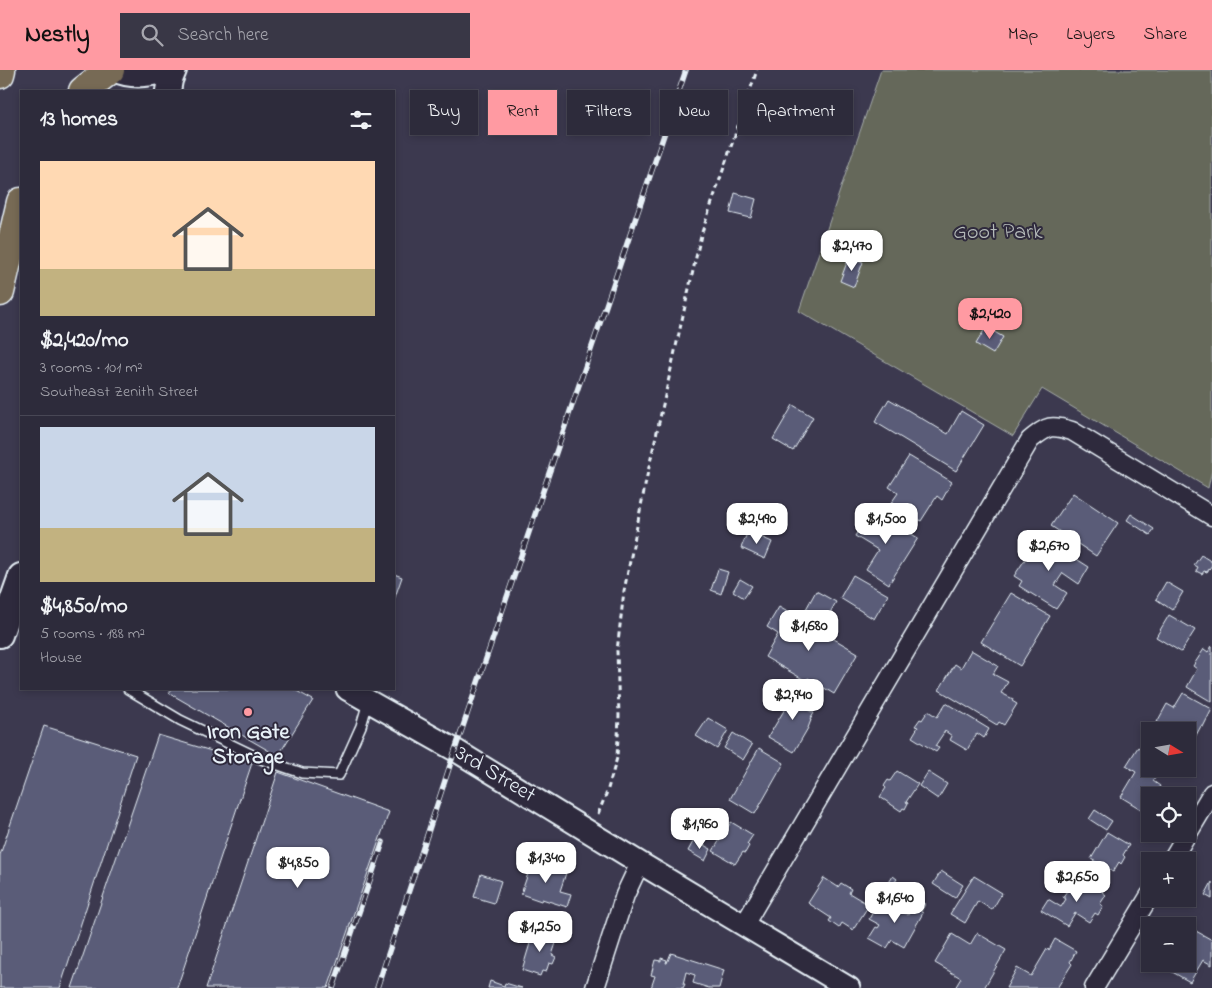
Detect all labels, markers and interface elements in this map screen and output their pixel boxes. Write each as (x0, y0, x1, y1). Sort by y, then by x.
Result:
search box (120, 13, 470, 58)
text: Nestly (25, 18, 90, 53)
icon: search (138, 21, 166, 49)
text: Search here (178, 22, 269, 49)
text: Map (1008, 22, 1038, 48)
text: Layers (1066, 22, 1116, 48)
text: Share (1144, 22, 1187, 48)
chip: Buy (410, 90, 478, 135)
chip: Rent (488, 90, 557, 135)
chip: Filters (567, 90, 650, 135)
chip: New (660, 90, 728, 135)
chip: Apartment (738, 90, 853, 135)
text: 13 homes (40, 105, 118, 135)
icon: filters (347, 106, 375, 134)
icon: home (163, 194, 253, 284)
park label: Goot Park (953, 217, 1043, 249)
pin: $2,470 (811, 230, 893, 272)
text: $2,470 (832, 234, 872, 258)
pin: $2,420 (949, 298, 1031, 340)
text: $2,420 (969, 302, 1011, 326)
text: $2,420/mo (40, 326, 129, 356)
text: 3 rooms · 101 m² (40, 356, 142, 380)
text: Southeast Zenith Street (40, 380, 198, 404)
icon: home (163, 459, 253, 549)
pin: $2,490 (716, 502, 798, 545)
pin: $1,500 (845, 502, 927, 545)
text: $2,490 (738, 507, 776, 531)
text: $1,500 (866, 507, 906, 531)
pin: $2,670 (1008, 530, 1090, 572)
text: $2,670 (1029, 534, 1069, 558)
text: $4,850/mo (40, 592, 128, 622)
pin: $1,680 (768, 610, 850, 652)
text: $1,680 (790, 614, 828, 638)
text: 5 rooms · 188 m² (40, 622, 145, 646)
text: House (40, 646, 82, 670)
pin: $2,940 (752, 678, 834, 721)
text: $2,940 (774, 683, 812, 707)
marker: Iron Gate Storage (242, 706, 254, 718)
place label: Iron Gate Storage (207, 717, 290, 775)
north arrow (1141, 722, 1196, 778)
map controls (1141, 722, 1196, 972)
street label: 3rd Street (449, 738, 542, 812)
button: locate (1141, 787, 1196, 842)
pin: $1,960 (659, 808, 741, 850)
text: $1,960 (682, 812, 718, 836)
pin: $1,340 (505, 842, 587, 884)
pin: $4,850 (257, 846, 339, 889)
text: $1,340 (527, 846, 565, 870)
text: $4,850 (277, 851, 319, 875)
button: + (1141, 852, 1196, 907)
pin: $2,650 (1036, 860, 1118, 903)
text: $2,650 (1055, 865, 1099, 889)
pin: $1,640 (854, 882, 936, 924)
text: $1,640 (876, 886, 914, 910)
pin: $1,250 (499, 910, 581, 953)
text: $1,250 (519, 915, 561, 939)
button: − (1141, 917, 1196, 972)

